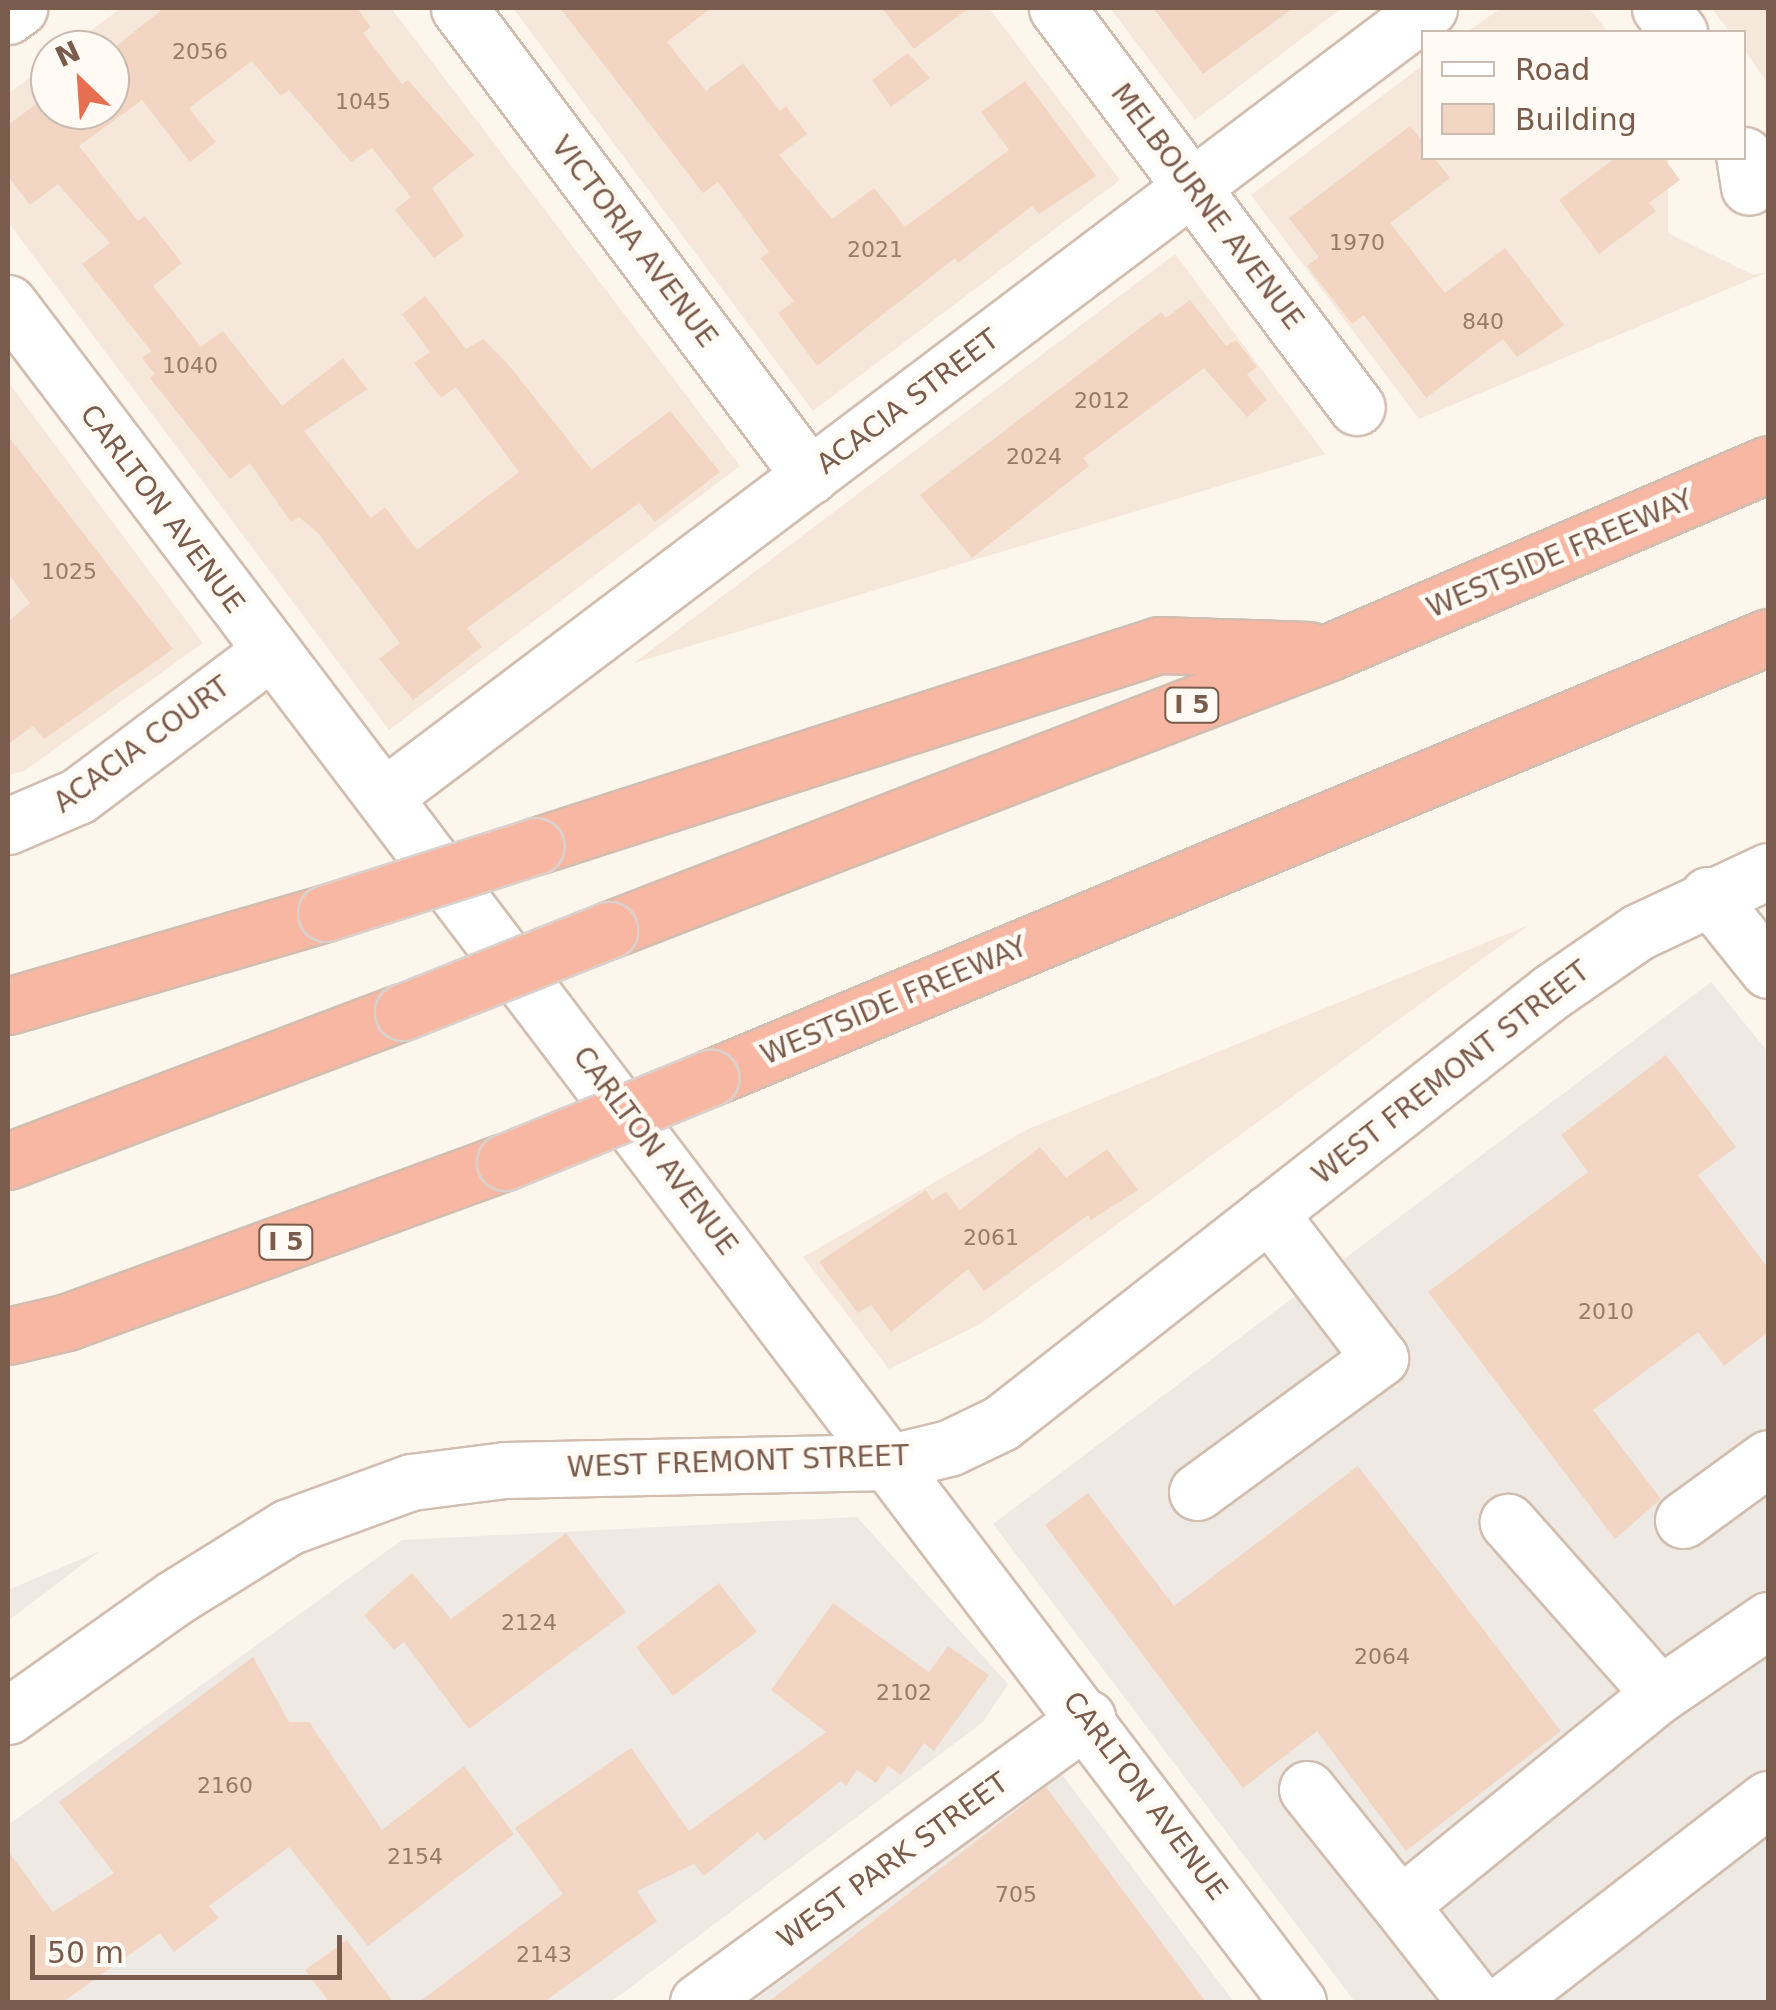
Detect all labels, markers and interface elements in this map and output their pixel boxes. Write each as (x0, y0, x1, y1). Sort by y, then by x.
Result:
north arrow (30, 30, 130, 130)
legend (1421, 30, 1746, 160)
text: N (50, 34, 86, 74)
house number: 2056 (172, 39, 228, 65)
text: Road (1515, 52, 1590, 87)
street label: MELBOURNE AVENUE (1104, 77, 1310, 337)
house number: 1045 (335, 89, 391, 115)
text: Building (1515, 102, 1637, 137)
street label: VICTORIA AVENUE (544, 130, 724, 354)
house number: 1970 (1329, 230, 1385, 256)
house number: 2021 (847, 237, 903, 263)
house number: 840 (1462, 309, 1504, 335)
street label: ACACIA STREET (810, 323, 1006, 481)
house number: 1040 (162, 353, 218, 379)
house number: 2012 (1074, 388, 1130, 414)
street label: CARLTON AVENUE (73, 398, 251, 620)
house number: 2024 (1006, 444, 1062, 470)
street label: WESTSIDE FREEWAY (1422, 483, 1698, 625)
house number: 1025 (41, 559, 97, 585)
street label: ACACIA COURT (47, 670, 237, 820)
road number: I 5 (1162, 685, 1222, 725)
street label: WESTSIDE FREEWAY (756, 930, 1032, 1072)
street label: WEST FREMONT STREET (1306, 954, 1596, 1192)
street label: CARLTON AVENUE (566, 1040, 744, 1262)
road number: I 5 (256, 1222, 316, 1262)
house number: 2061 (963, 1225, 1019, 1251)
house number: 2010 (1578, 1299, 1634, 1325)
street label: WEST FREMONT STREET (566, 1439, 910, 1485)
house number: 2124 (501, 1610, 557, 1636)
house number: 2064 (1354, 1644, 1410, 1670)
house number: 2102 (876, 1680, 932, 1706)
street label: CARLTON AVENUE (1056, 1685, 1234, 1907)
street label: WEST PARK STREET (771, 1766, 1015, 1956)
house number: 2160 (197, 1773, 253, 1799)
house number: 2154 (387, 1844, 443, 1870)
house number: 705 (995, 1882, 1037, 1908)
scale bar (35, 1915, 348, 1977)
text: 50 m (47, 1935, 124, 1970)
house number: 2143 (516, 1942, 572, 1968)

